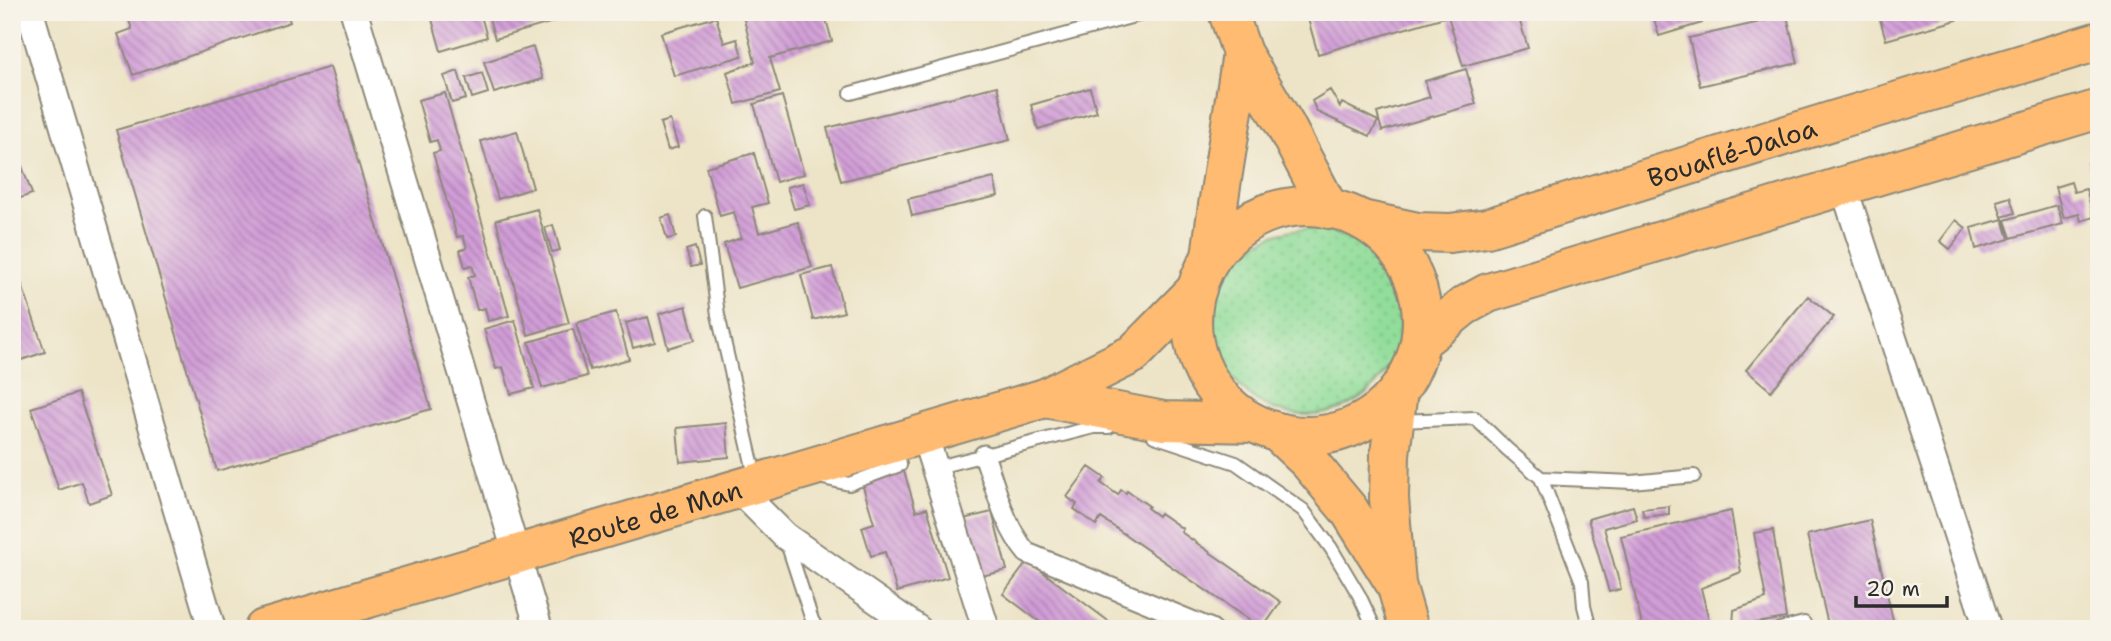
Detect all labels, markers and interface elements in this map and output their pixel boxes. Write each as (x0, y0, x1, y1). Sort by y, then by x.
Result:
street label: Bouaflé-Daloa (1643, 109, 1821, 195)
street label: Route de Man (564, 471, 746, 555)
scale bar (1856, 564, 1946, 608)
text: 20 m (1866, 575, 1920, 603)

